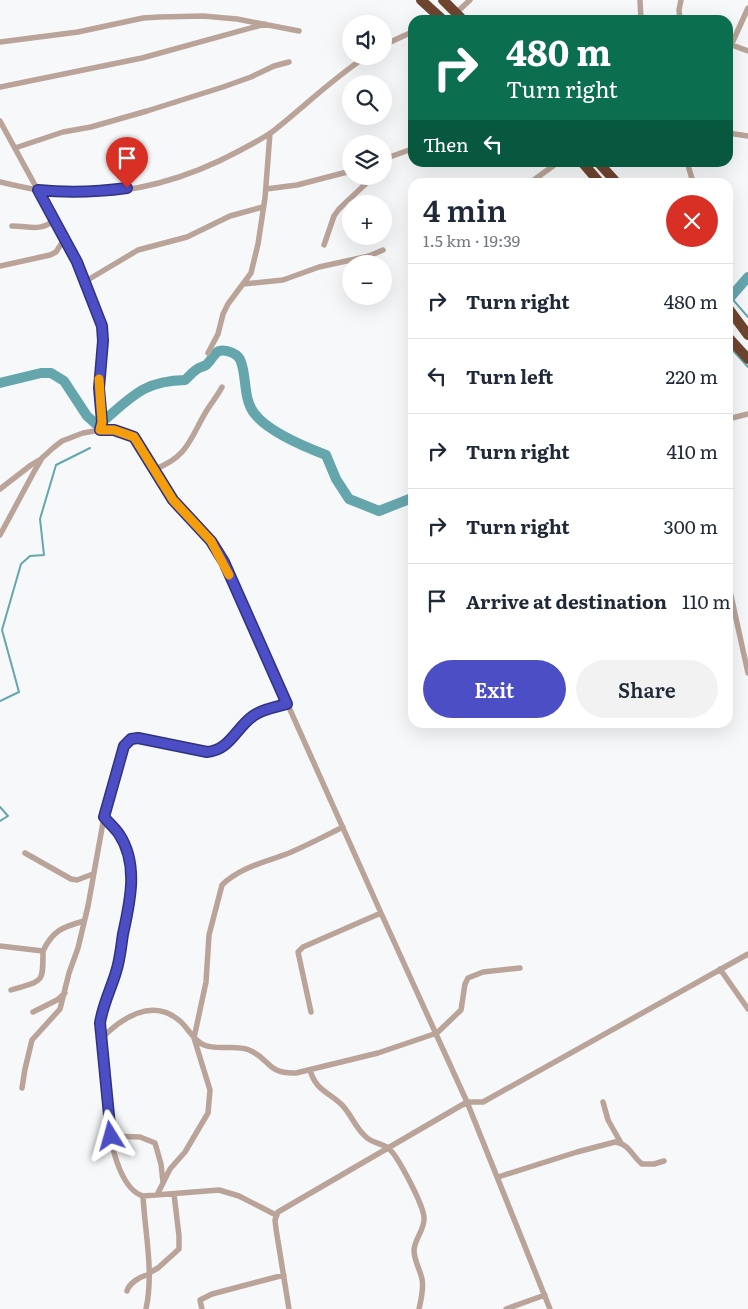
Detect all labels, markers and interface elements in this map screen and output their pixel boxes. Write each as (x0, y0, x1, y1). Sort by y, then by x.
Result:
map controls (342, 15, 392, 305)
button: sound (342, 15, 392, 65)
text: 480 m (506, 25, 611, 77)
icon: right (423, 35, 488, 100)
text: Turn right (506, 72, 618, 105)
button: search (342, 75, 392, 125)
text: Then (423, 130, 469, 158)
icon: left (479, 130, 507, 158)
button: layers (342, 135, 392, 185)
pin (106, 137, 148, 188)
icon: arrive (113, 144, 141, 172)
text: 4 min (423, 187, 507, 231)
button: + (342, 195, 392, 245)
button: close (666, 195, 718, 247)
text: 1.5 km · 19:39 (423, 228, 520, 252)
button: − (342, 255, 392, 305)
icon: right (423, 287, 451, 315)
text: Turn right (466, 287, 570, 315)
text: 480 m (664, 287, 718, 315)
icon: left (423, 362, 451, 390)
text: Turn left (466, 362, 553, 390)
text: 220 m (666, 362, 718, 390)
icon: right (423, 437, 451, 465)
text: Turn right (466, 437, 570, 465)
text: 410 m (667, 437, 718, 465)
icon: right (423, 512, 451, 540)
text: Turn right (466, 512, 570, 540)
text: 300 m (664, 512, 718, 540)
icon: arrive (423, 587, 451, 615)
text: Arrive at destination (466, 587, 667, 615)
text: 110 m (682, 587, 731, 615)
button: Exit (423, 660, 566, 718)
button: Share (576, 660, 718, 718)
position arrow (84, 1109, 136, 1161)

